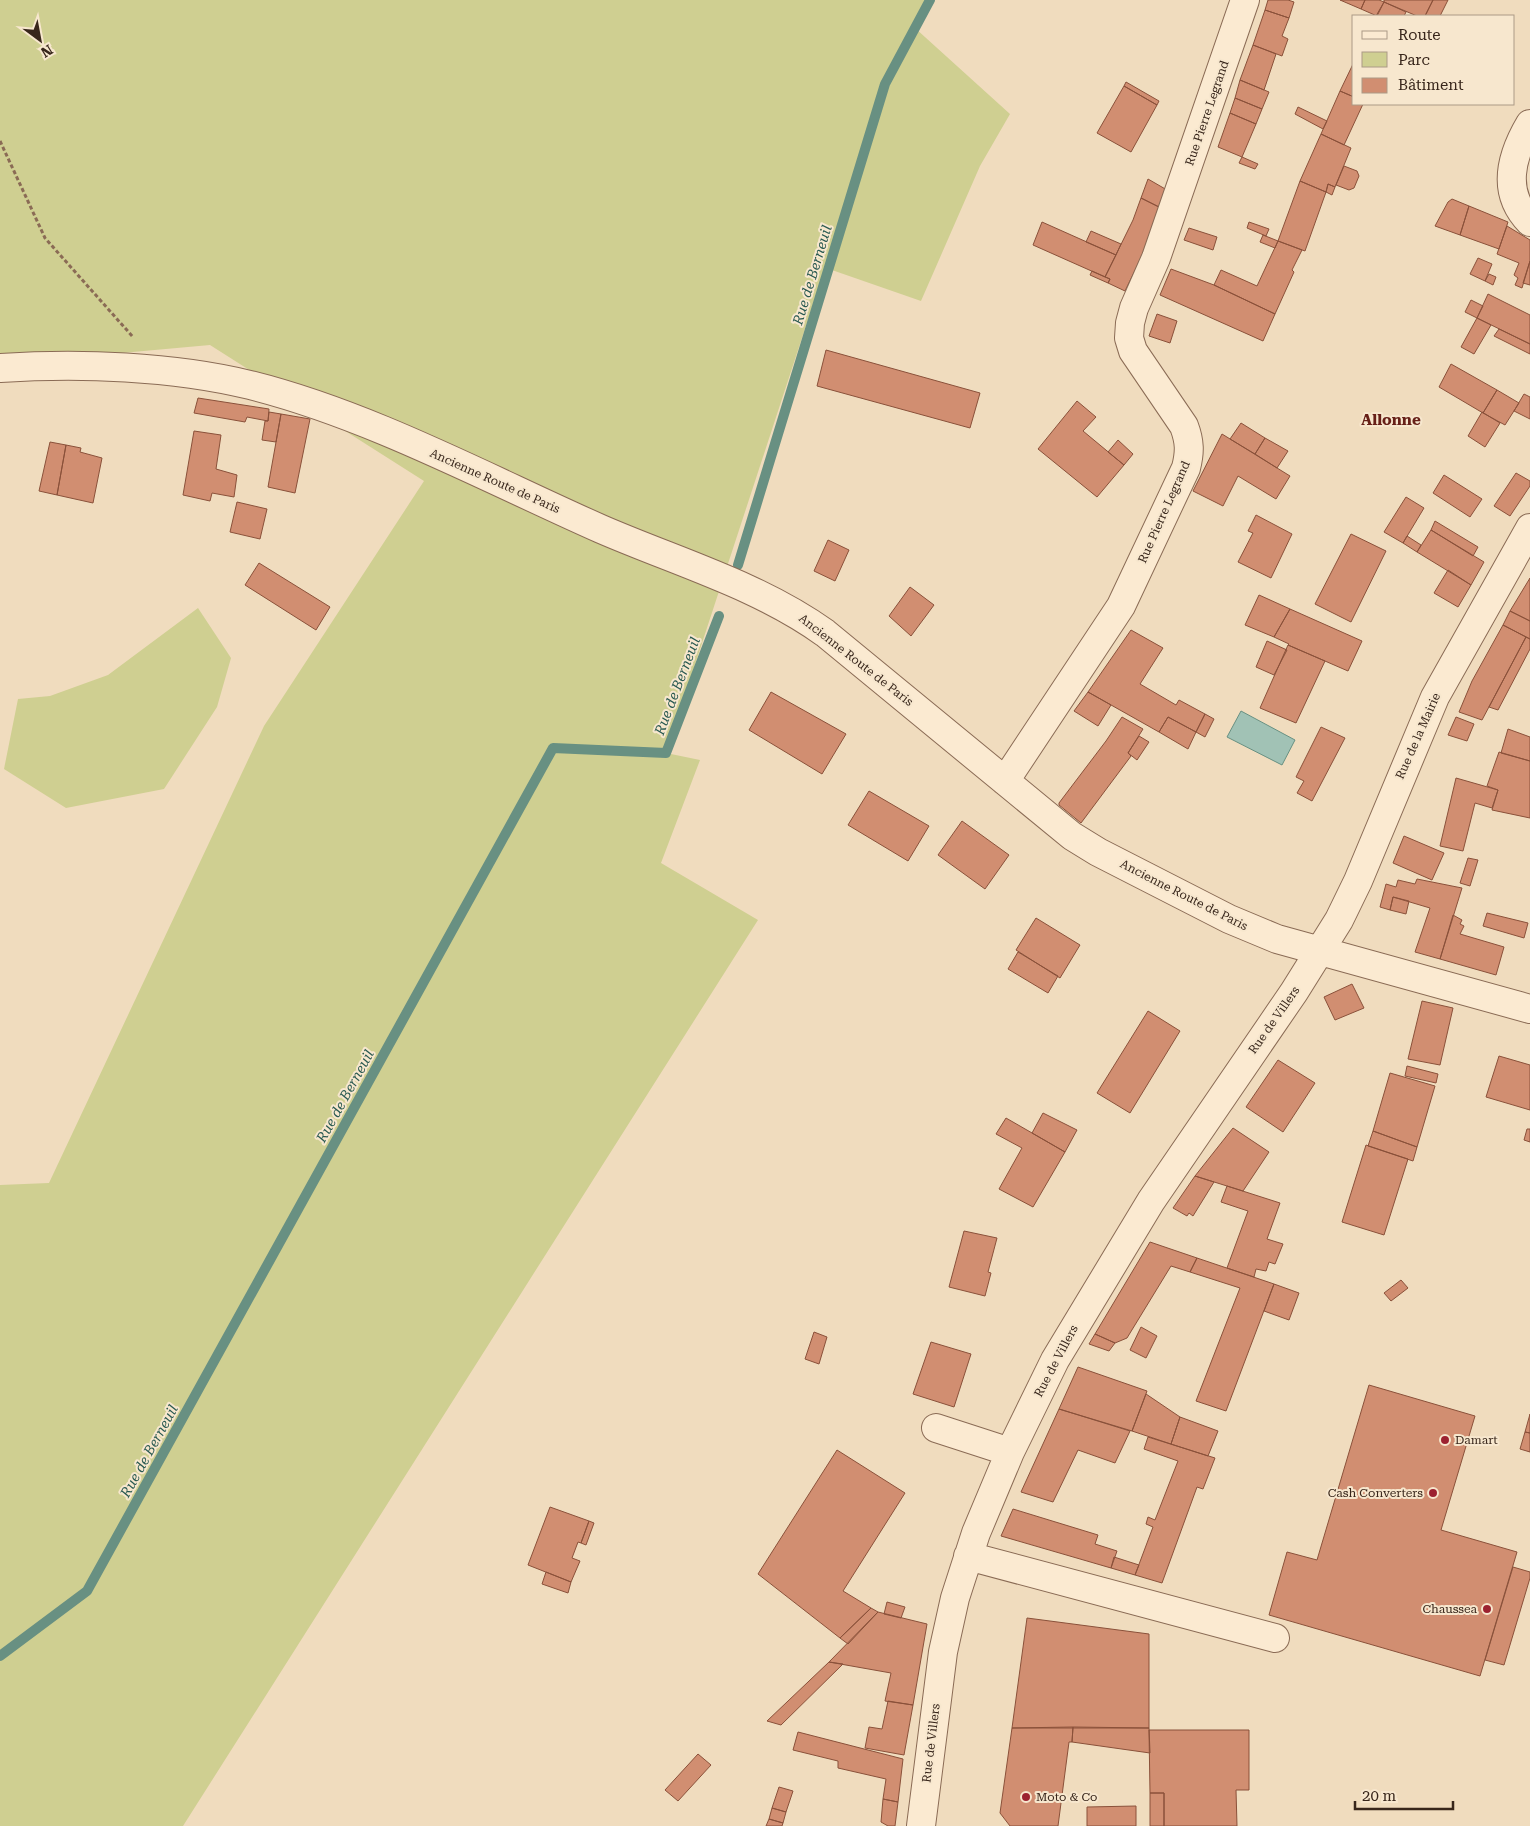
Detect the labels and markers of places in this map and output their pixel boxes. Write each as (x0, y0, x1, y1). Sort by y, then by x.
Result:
place label: Damart (1455, 1433, 1498, 1447)
marker: Damart (1439, 1434, 1451, 1446)
place label: Cash Converters (1328, 1486, 1423, 1500)
marker: Cash Converters (1427, 1487, 1439, 1499)
place label: Chaussea (1422, 1602, 1477, 1616)
marker: Chaussea (1481, 1603, 1493, 1615)
place label: Moto & Co (1036, 1790, 1097, 1804)
marker: Moto & Co (1020, 1791, 1032, 1803)

